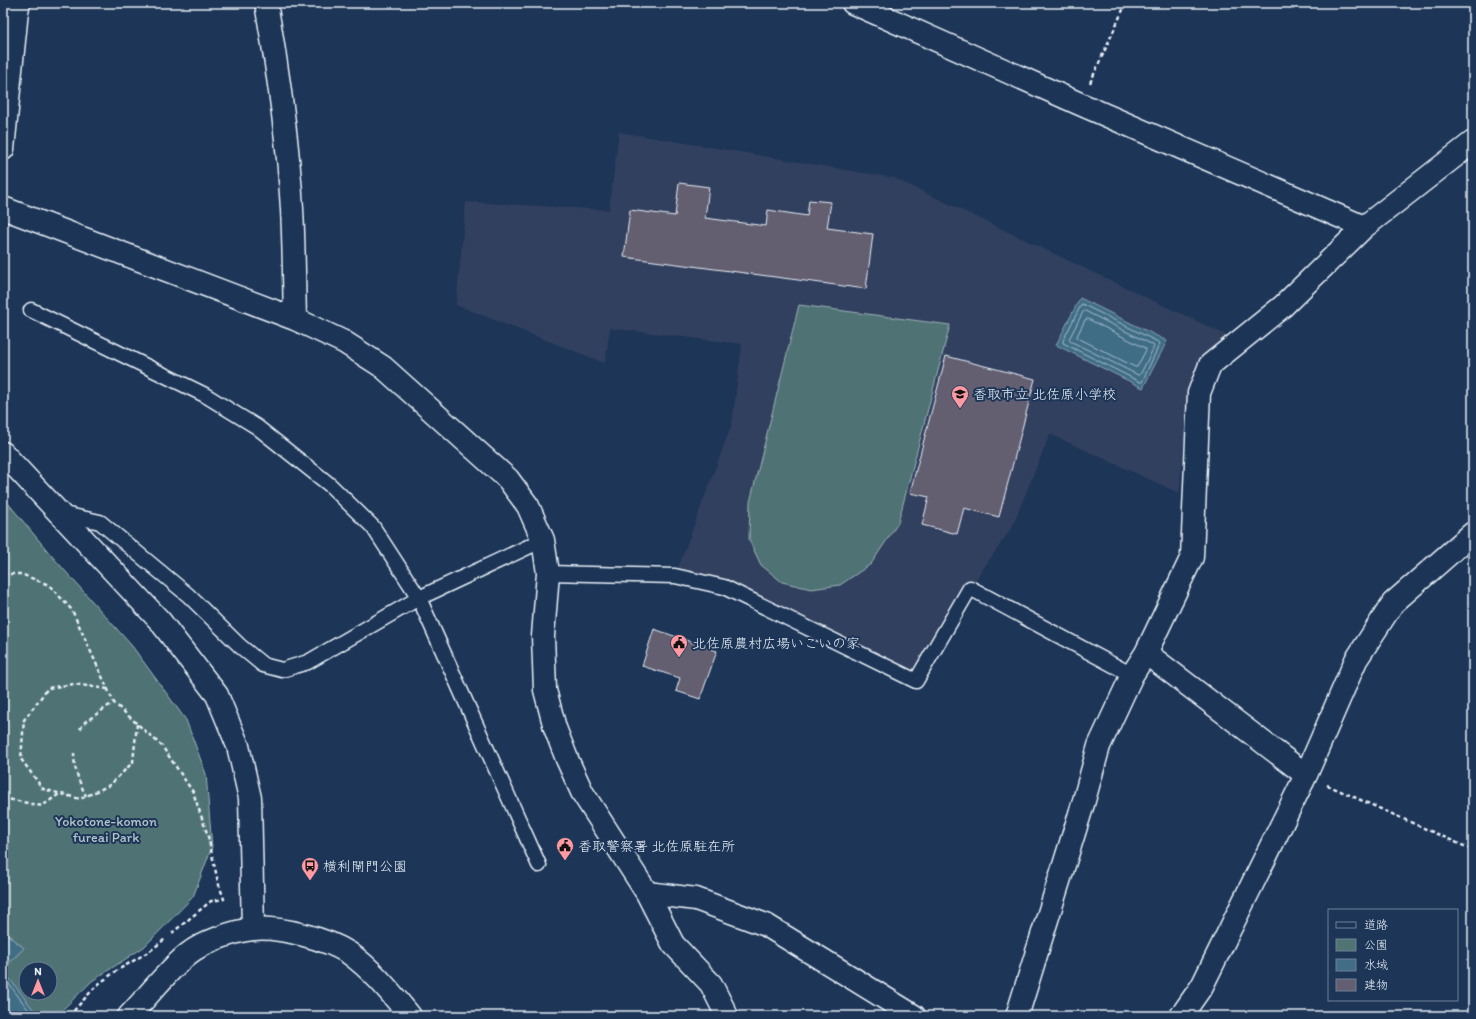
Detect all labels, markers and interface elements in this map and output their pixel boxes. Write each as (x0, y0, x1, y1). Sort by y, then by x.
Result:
school or university icon: 香取市立 北佐原小学校 (950, 384, 970, 409)
place label: 香取市立 北佐原小学校 (973, 386, 1116, 403)
public building icon: 北佐原農村広場いこいの家 (669, 633, 689, 658)
place label: 北佐原農村広場いこいの家 (692, 635, 860, 652)
park label: Yokotone-komon fureai Park (55, 813, 157, 846)
public building icon: 香取警察署 北佐原駐在所 (555, 836, 575, 861)
place label: 香取警察署 北佐原駐在所 (578, 838, 735, 855)
bus stop icon: 横利閘門公園 (300, 856, 320, 881)
place label: 横利閘門公園 (323, 858, 407, 875)
legend (1328, 909, 1458, 1001)
text: 道路 (1364, 918, 1388, 932)
text: 公園 (1364, 938, 1388, 952)
text: 水域 (1364, 958, 1388, 972)
north arrow (18, 961, 58, 1001)
text: N (34, 965, 42, 978)
text: 建物 (1364, 978, 1388, 992)

